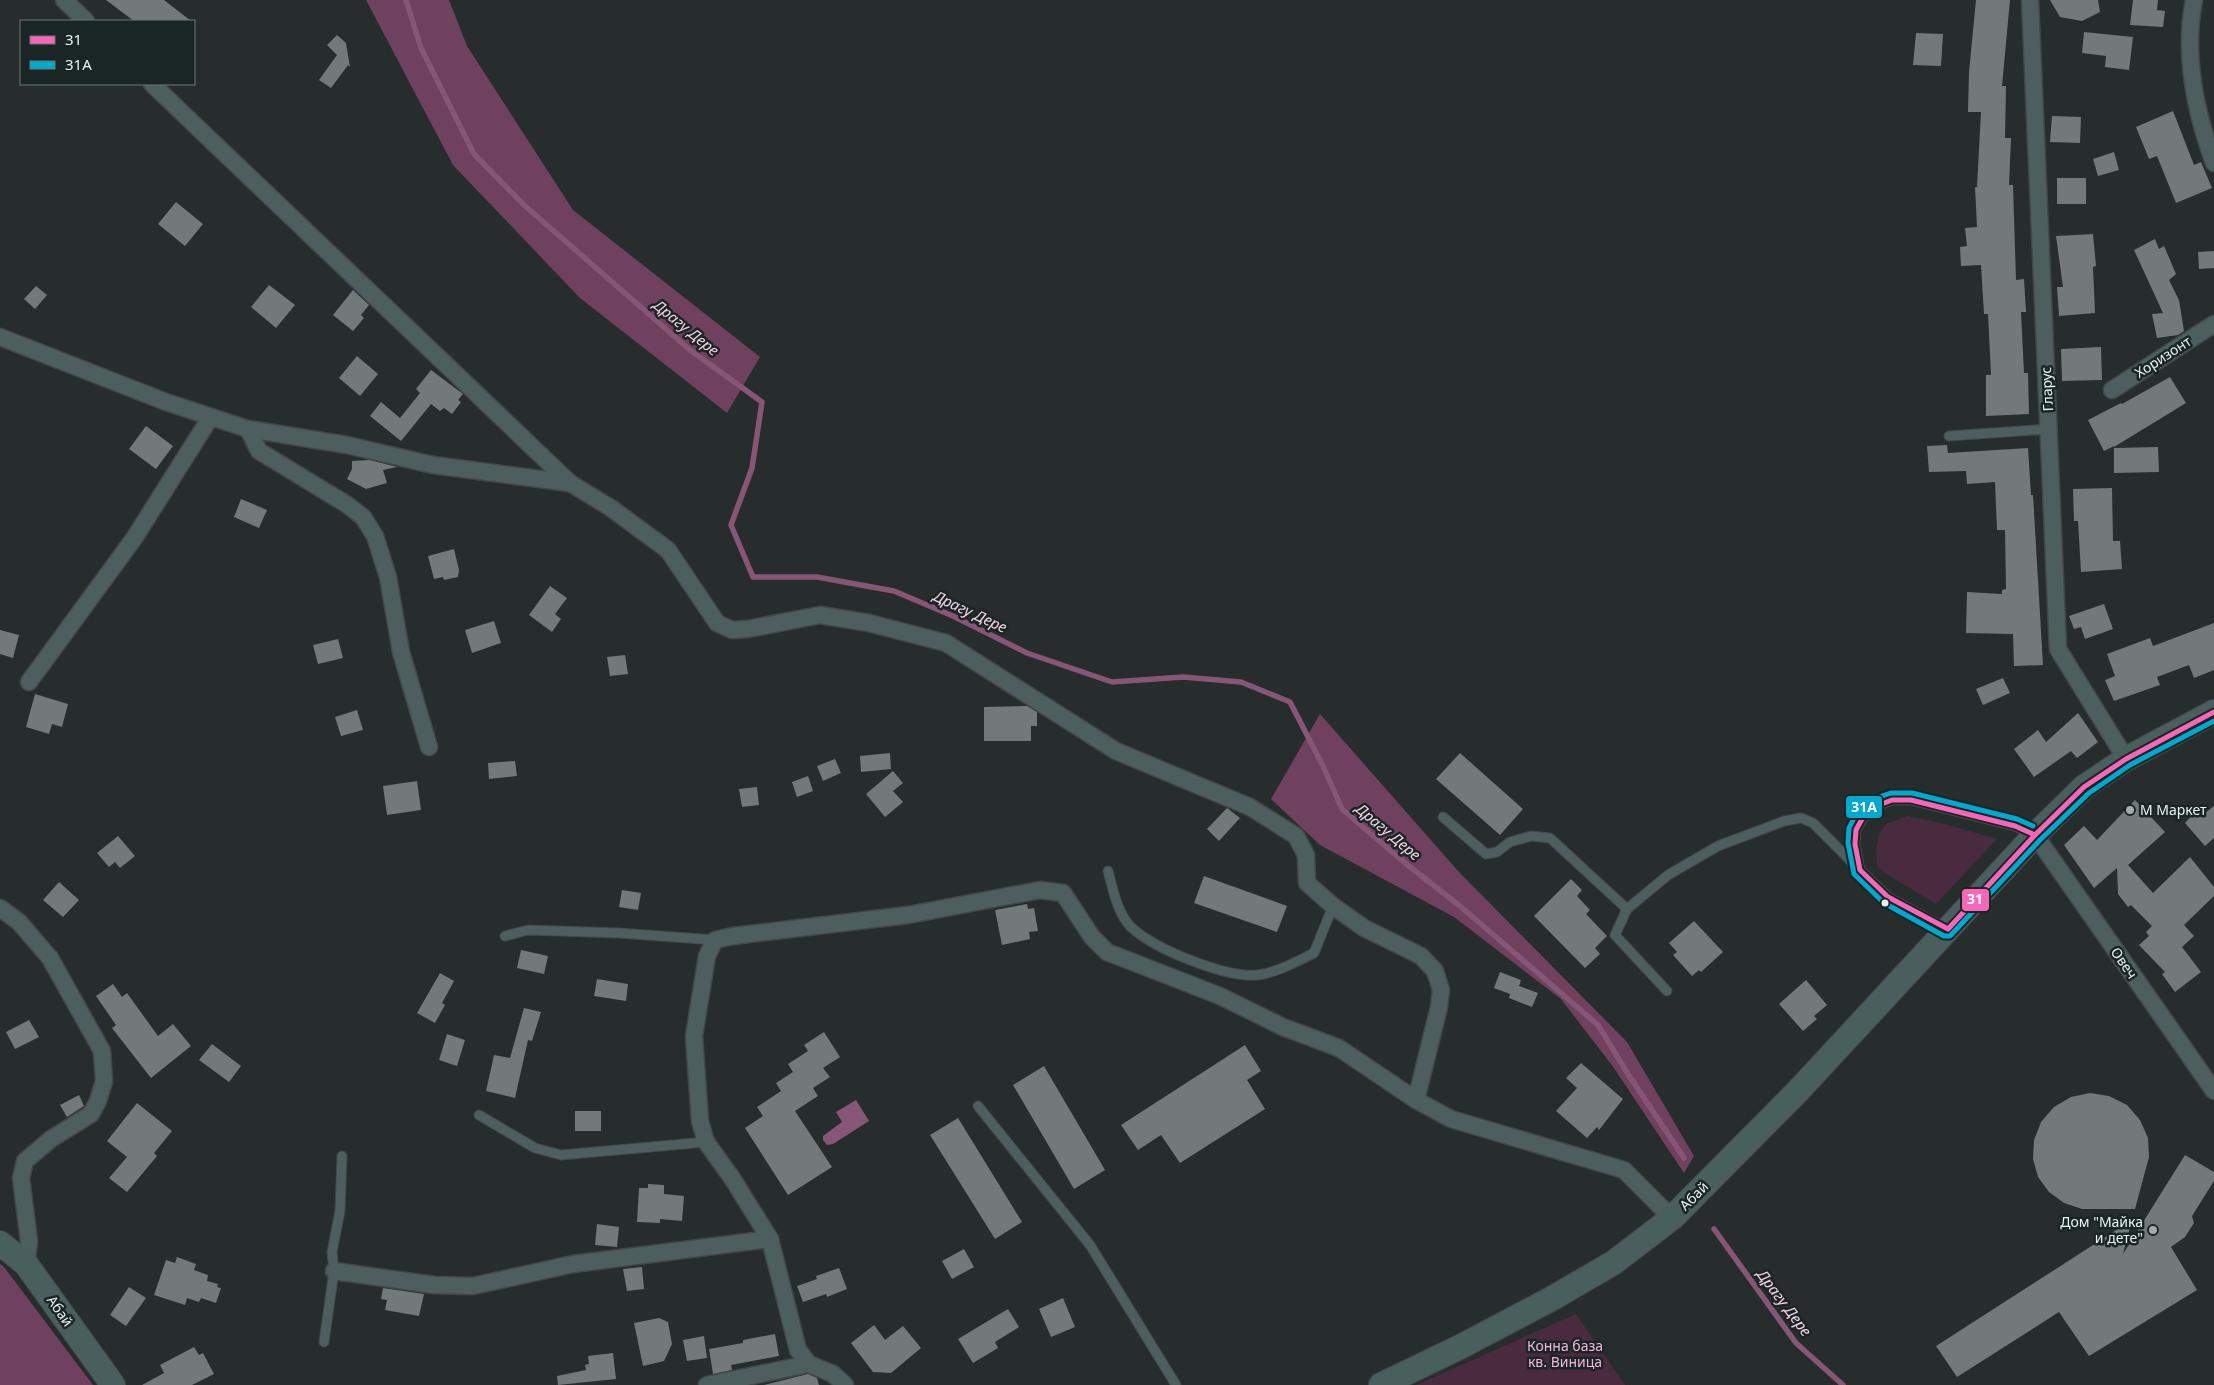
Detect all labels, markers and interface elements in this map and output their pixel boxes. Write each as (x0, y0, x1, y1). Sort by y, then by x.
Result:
legend (20, 20, 195, 85)
text: 31 (65, 29, 82, 49)
text: 31А (65, 54, 92, 74)
water label: Драгу Дере (648, 293, 724, 360)
street label: Хоризонт (2131, 331, 2195, 382)
street label: Гларус (2036, 366, 2057, 412)
water label: Драгу Дере (929, 585, 1011, 637)
line badge: 31А (1845, 795, 1883, 819)
water label: Драгу Дере (1350, 797, 1426, 865)
text: 31А (1851, 797, 1877, 816)
place label: М Маркет (2140, 800, 2207, 819)
marker: М Маркет (2124, 804, 2136, 816)
line badge: 31 (1961, 888, 1990, 912)
text: 31 (1967, 889, 1983, 908)
unlabelled marker (1880, 898, 1890, 908)
street label: Овеч (2107, 943, 2142, 982)
street label: Абай (1675, 1177, 1712, 1214)
place label: Дом "Майка и дете" (2060, 1212, 2143, 1247)
marker: Дом "Майка и дете" (2147, 1224, 2159, 1236)
water label: Драгу Дере (1752, 1263, 1817, 1340)
street label: Абай (43, 1291, 78, 1330)
park label: Конна база кв. Виница (1527, 1336, 1603, 1371)

